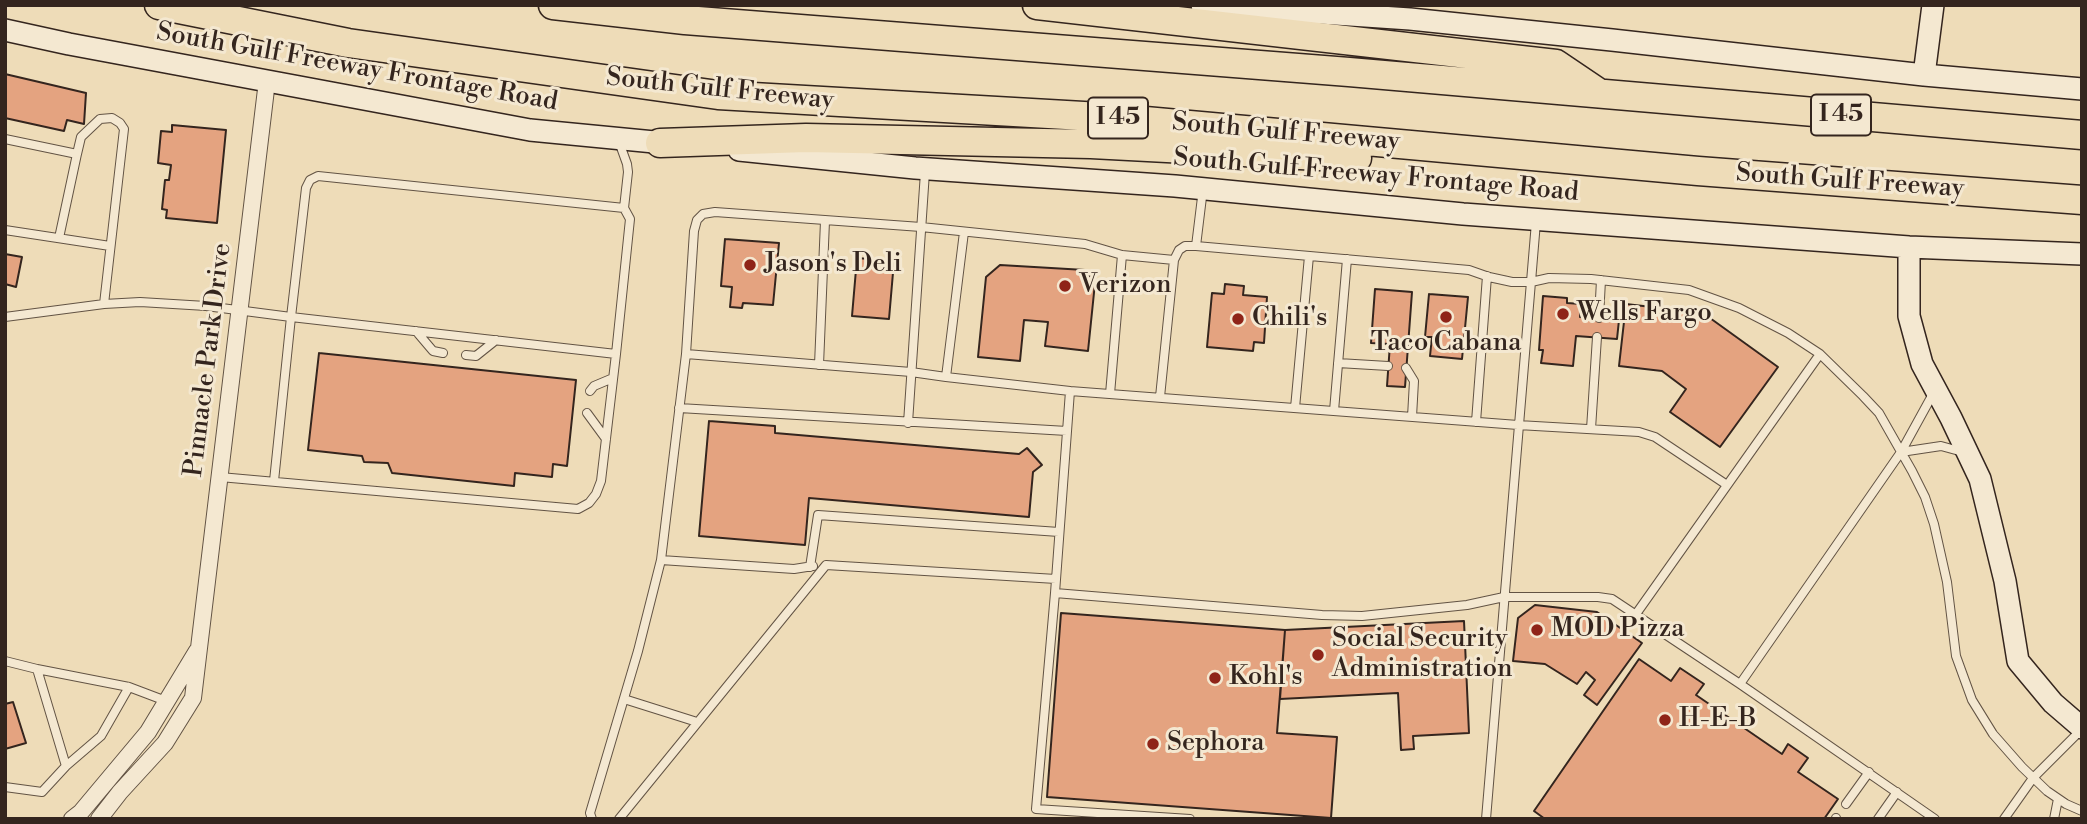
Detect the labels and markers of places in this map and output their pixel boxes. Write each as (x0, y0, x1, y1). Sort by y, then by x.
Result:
place label: Jason's Deli (764, 249, 902, 281)
marker: Jason's Deli (742, 257, 758, 273)
place label: Verizon (1079, 270, 1171, 302)
marker: Verizon (1057, 278, 1073, 294)
place label: Wells Fargo (1577, 298, 1712, 330)
place label: Chili's (1252, 303, 1327, 335)
marker: Wells Fargo (1555, 306, 1571, 322)
marker: Taco Cabana (1438, 309, 1454, 325)
marker: Chili's (1230, 311, 1246, 327)
place label: Taco Cabana (1371, 328, 1521, 360)
place label: MOD Pizza (1551, 614, 1684, 646)
marker: MOD Pizza (1529, 622, 1545, 638)
place label: Social Security Administration (1332, 624, 1513, 686)
marker: Social Security Administration (1310, 647, 1326, 663)
place label: Kohl's (1229, 662, 1303, 694)
marker: Kohl's (1207, 670, 1223, 686)
place label: H-E-B (1679, 704, 1757, 736)
marker: H-E-B (1657, 712, 1673, 728)
place label: Sephora (1167, 728, 1264, 760)
marker: Sephora (1145, 736, 1161, 752)

